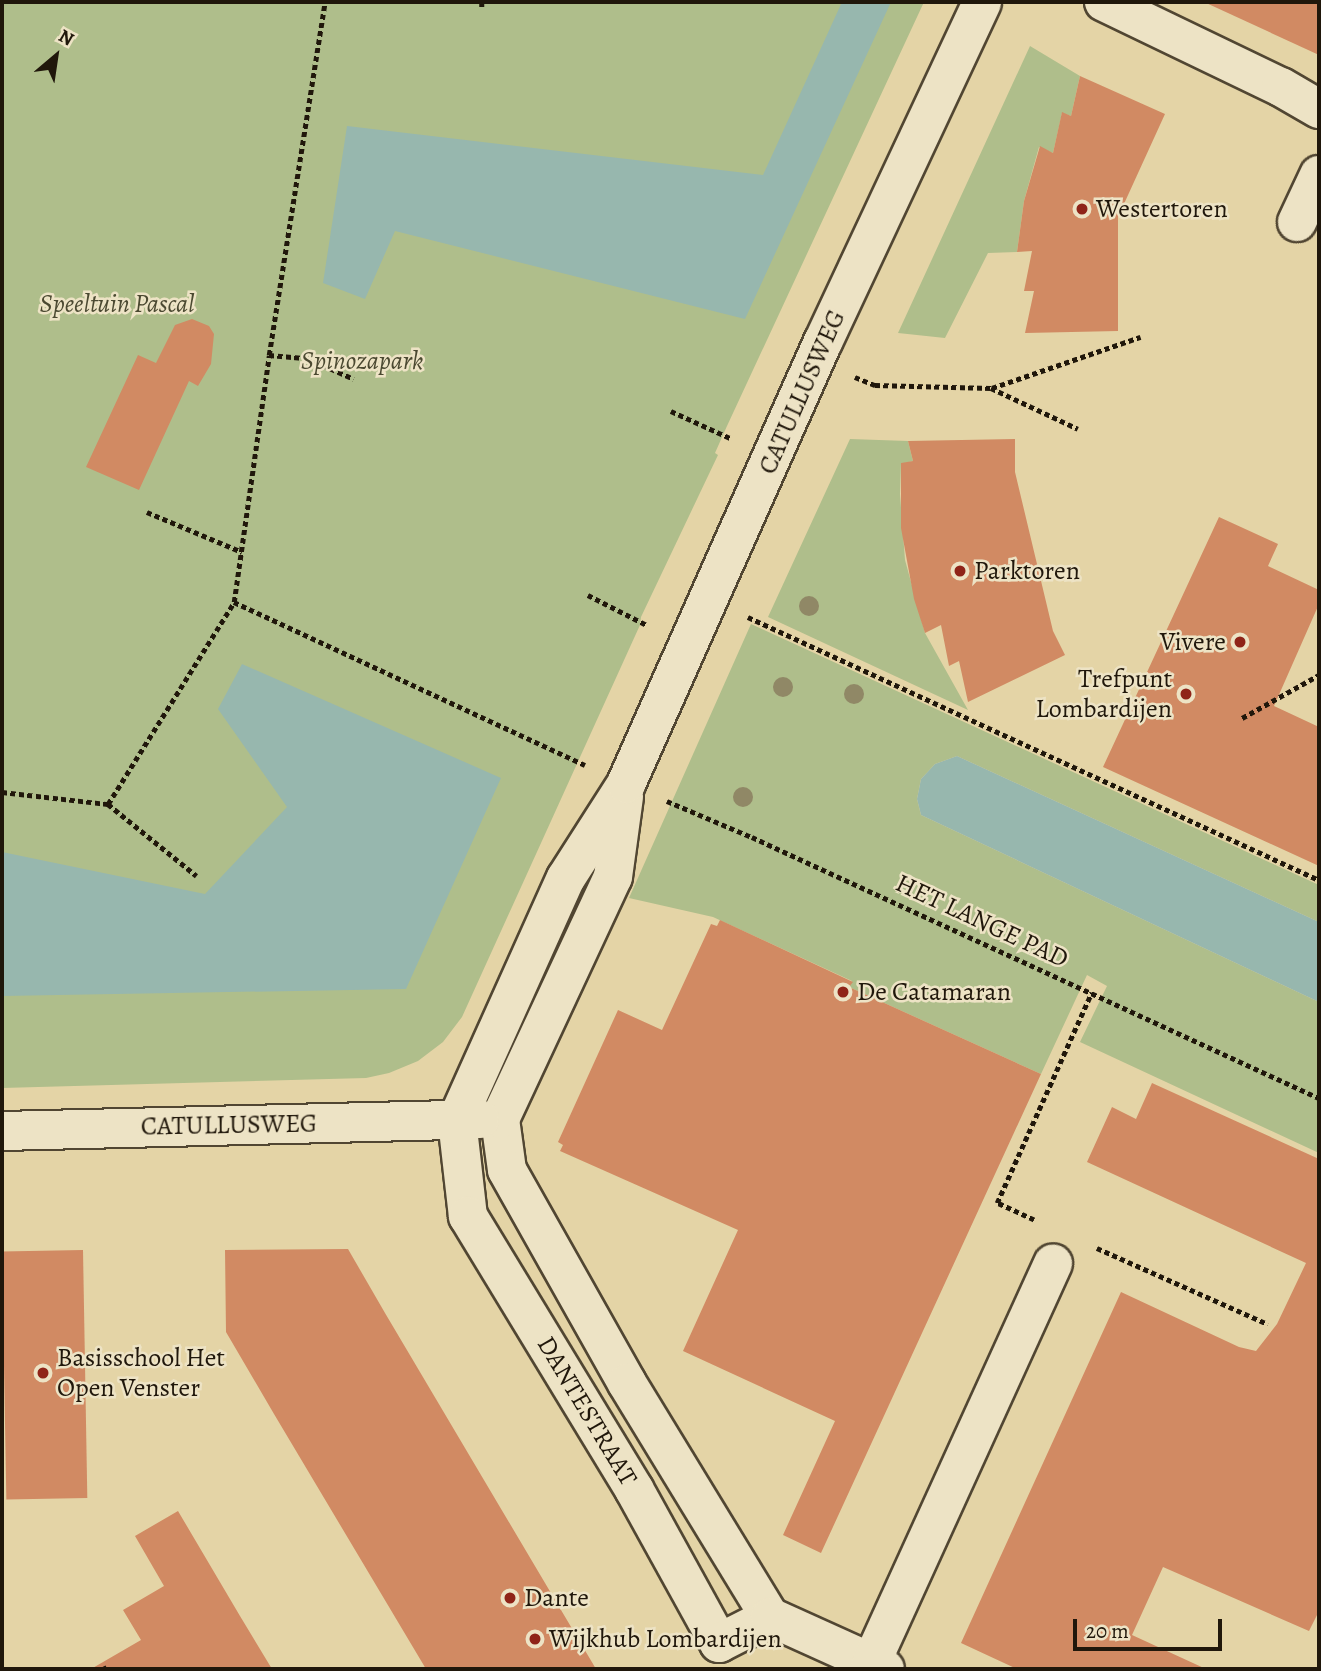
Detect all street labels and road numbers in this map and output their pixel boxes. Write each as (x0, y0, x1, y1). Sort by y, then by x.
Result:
street label: CATULLUSWEG (752, 305, 852, 479)
street label: HET LANGE PAD (891, 867, 1073, 975)
street label: CATULLUSWEG (141, 1108, 317, 1142)
street label: DANTESTRAAT (530, 1331, 644, 1491)

